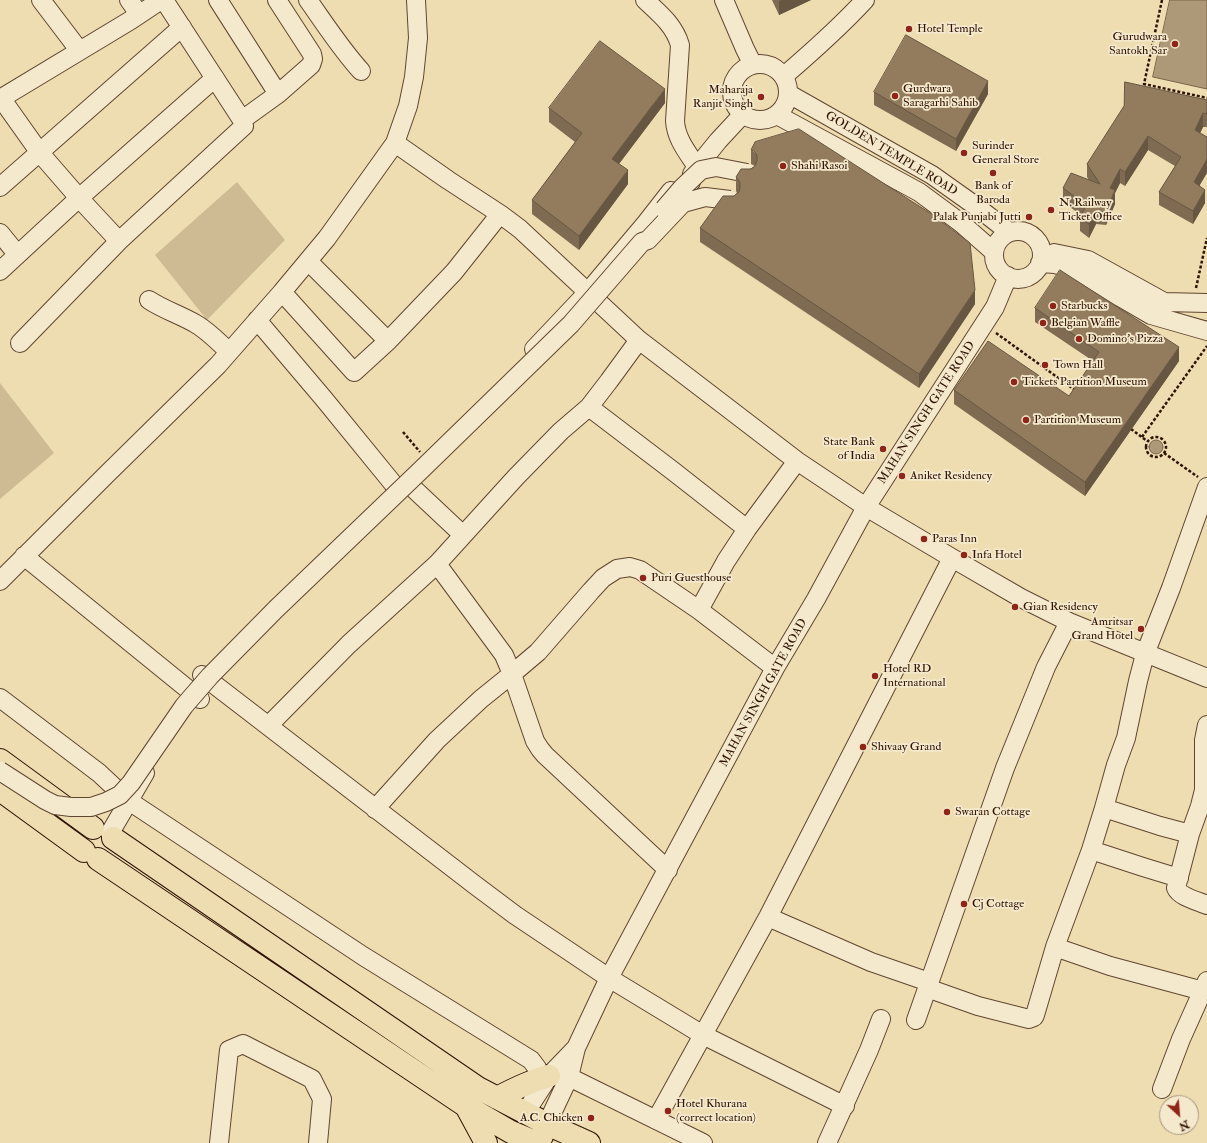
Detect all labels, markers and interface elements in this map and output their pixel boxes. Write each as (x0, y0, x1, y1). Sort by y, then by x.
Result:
place label: Hotel Temple (917, 22, 983, 36)
marker: Hotel Temple (904, 24, 914, 34)
place label: Gurudwara Santokh Sar (1109, 30, 1167, 58)
marker: Gurudwara Santokh Sar (1170, 39, 1180, 49)
place label: Gurdwara Saragarhi Sahib (903, 82, 978, 110)
place label: Maharaja Ranjit Singh (693, 83, 753, 111)
marker: Gurdwara Saragarhi Sahib (890, 91, 900, 101)
marker: Maharaja Ranjit Singh (756, 92, 766, 102)
street label: GOLDEN TEMPLE ROAD (822, 109, 960, 199)
place label: Surinder General Store (972, 139, 1039, 167)
marker: Surinder General Store (959, 148, 969, 158)
place label: Shahi Rasoi (791, 159, 847, 173)
marker: Shahi Rasoi (778, 161, 788, 171)
marker: Bank of Baroda (988, 168, 998, 178)
place label: Bank of Baroda (975, 179, 1011, 207)
place label: N. Railway Ticket Office (1059, 196, 1122, 224)
marker: N. Railway Ticket Office (1046, 205, 1056, 215)
place label: Palak Punjabi Jutti (933, 210, 1021, 224)
marker: Palak Punjabi Jutti (1024, 212, 1034, 222)
place label: Starbucks (1061, 299, 1108, 313)
marker: Starbucks (1048, 301, 1058, 311)
place label: Belgian Waffle (1051, 316, 1120, 330)
marker: Belgian Waffle (1038, 318, 1048, 328)
place label: Domino's Pizza (1087, 332, 1163, 346)
marker: Domino's Pizza (1074, 334, 1084, 344)
street label: MAHAN SINGH GATE ROAD (875, 339, 979, 487)
place label: Town Hall (1053, 358, 1103, 372)
marker: Town Hall (1040, 360, 1050, 370)
place label: Tickets Partition Museum (1022, 375, 1147, 389)
marker: Tickets Partition Museum (1009, 377, 1019, 387)
place label: Partition Museum (1034, 413, 1121, 427)
marker: Partition Museum (1021, 415, 1031, 425)
place label: State Bank of India (823, 435, 875, 463)
marker: State Bank of India (878, 444, 888, 454)
place label: Aniket Residency (910, 469, 992, 483)
marker: Aniket Residency (897, 471, 907, 481)
place label: Paras Inn (932, 532, 977, 546)
marker: Paras Inn (919, 534, 929, 544)
place label: Infa Hotel (972, 548, 1022, 562)
marker: Infa Hotel (959, 550, 969, 560)
place label: Puri Guesthouse (651, 571, 731, 585)
marker: Puri Guesthouse (638, 573, 648, 583)
place label: Gian Residency (1023, 600, 1098, 614)
marker: Gian Residency (1010, 602, 1020, 612)
place label: Amritsar Grand Hotel (1071, 615, 1133, 643)
street label: MAHAN SINGH GATE ROAD (717, 616, 811, 770)
marker: Amritsar Grand Hotel (1136, 624, 1146, 634)
place label: Hotel RD International (883, 662, 945, 690)
marker: Hotel RD International (870, 671, 880, 681)
place label: Shivaay Grand (871, 740, 941, 754)
marker: Shivaay Grand (858, 742, 868, 752)
place label: Swaran Cottage (955, 805, 1030, 819)
marker: Swaran Cottage (942, 807, 952, 817)
place label: Cj Cottage (972, 897, 1024, 911)
marker: Cj Cottage (959, 899, 969, 909)
north arrow (1159, 1095, 1199, 1135)
place label: Hotel Khurana (correct location) (676, 1097, 756, 1125)
marker: Hotel Khurana (correct location) (663, 1106, 673, 1116)
place label: A.C. Chicken (520, 1111, 583, 1125)
marker: A.C. Chicken (586, 1113, 596, 1123)
text: N (1177, 1117, 1191, 1133)

